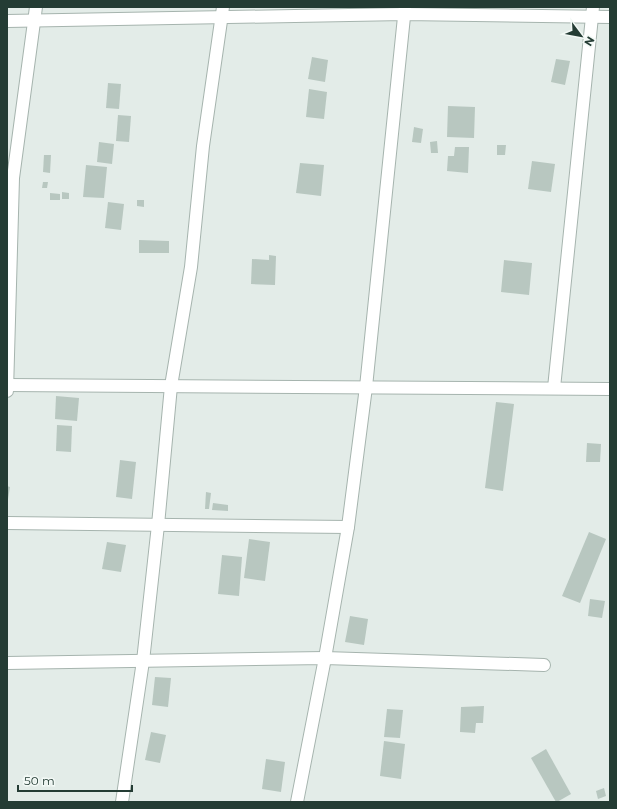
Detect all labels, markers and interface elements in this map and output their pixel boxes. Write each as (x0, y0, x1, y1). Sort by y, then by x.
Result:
north arrow (561, 16, 601, 56)
text: N (581, 34, 598, 49)
scale bar (18, 767, 132, 793)
text: 50 m (24, 773, 55, 788)

